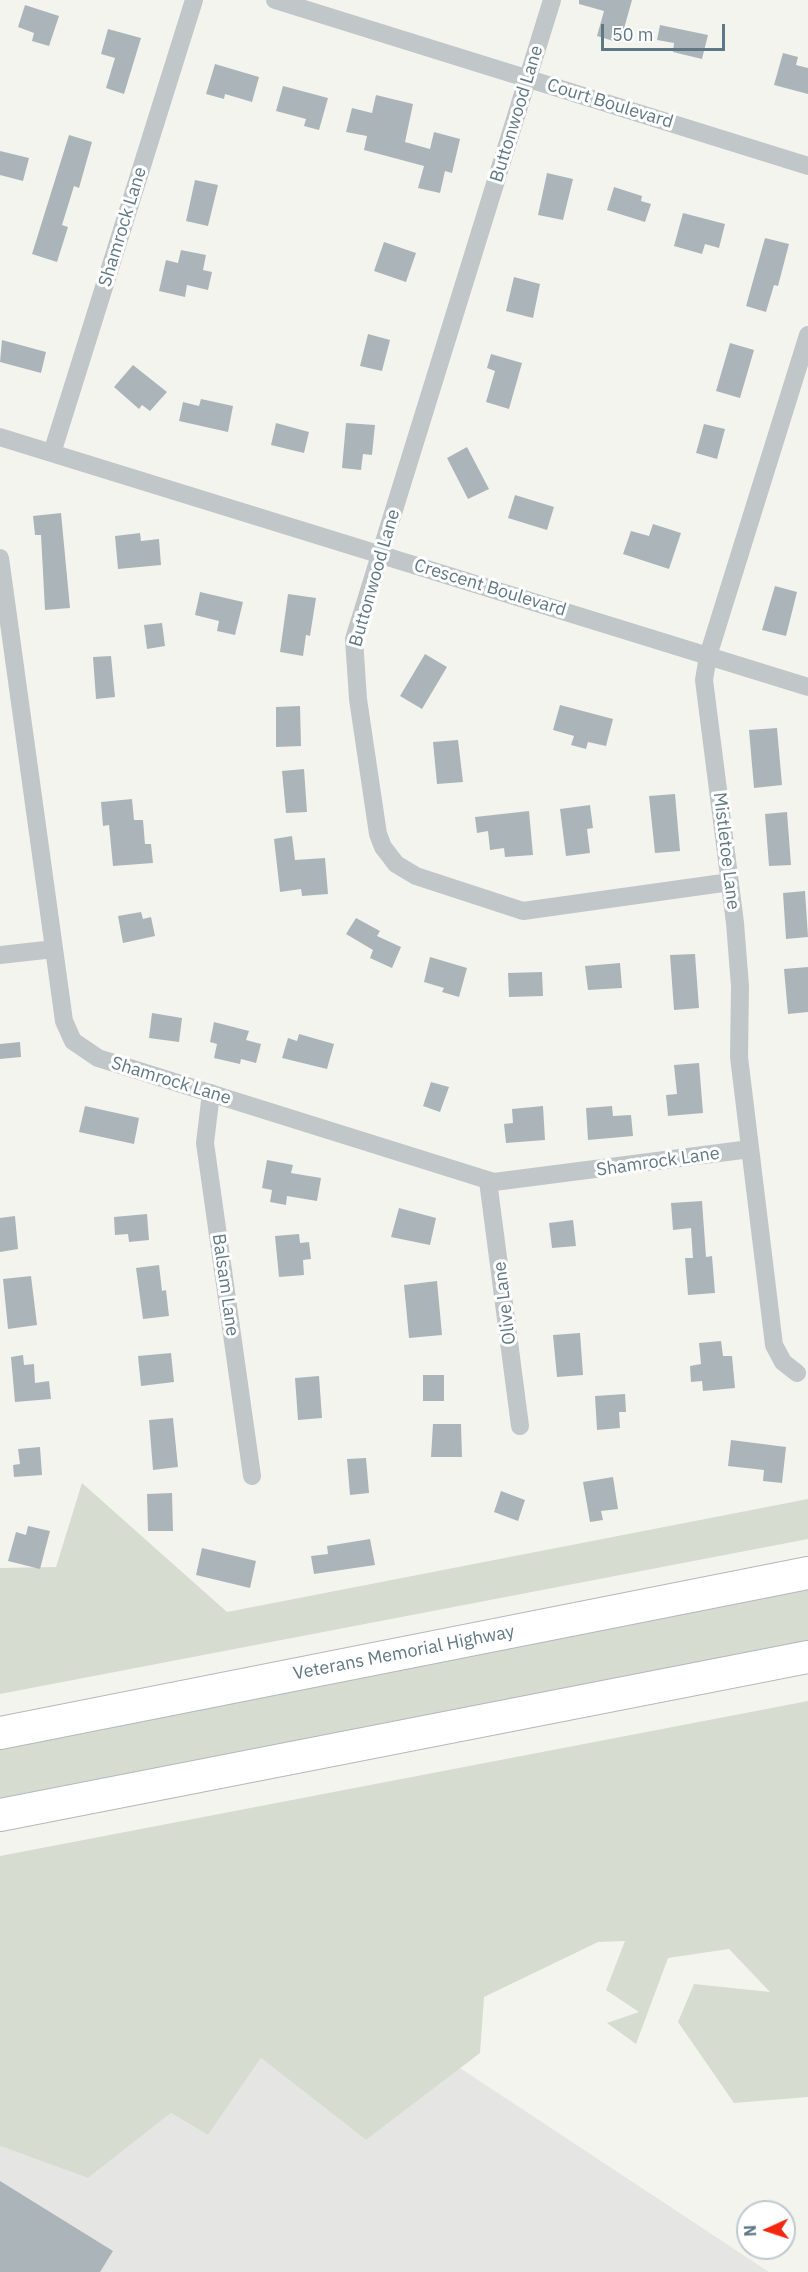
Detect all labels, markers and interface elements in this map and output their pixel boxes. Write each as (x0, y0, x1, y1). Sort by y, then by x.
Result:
scale bar (604, 12, 728, 50)
text: 50 m (612, 23, 654, 46)
street label: Buttonwood Lane (486, 43, 548, 185)
street label: Court Boulevard (544, 75, 676, 133)
street label: Shamrock Lane (95, 164, 151, 290)
street label: Buttonwood Lane (345, 507, 405, 649)
street label: Crescent Boulevard (411, 555, 569, 621)
street label: Mistletoe Lane (708, 791, 744, 911)
street label: Shamrock Lane (108, 1053, 234, 1109)
street label: Shamrock Lane (595, 1143, 721, 1181)
street label: Balsam Lane (207, 1232, 243, 1338)
street label: Olive Lane (489, 1260, 521, 1346)
street label: Veterans Memorial Highway (292, 1621, 516, 1685)
north arrow (736, 2200, 796, 2260)
text: N (740, 2225, 760, 2237)

